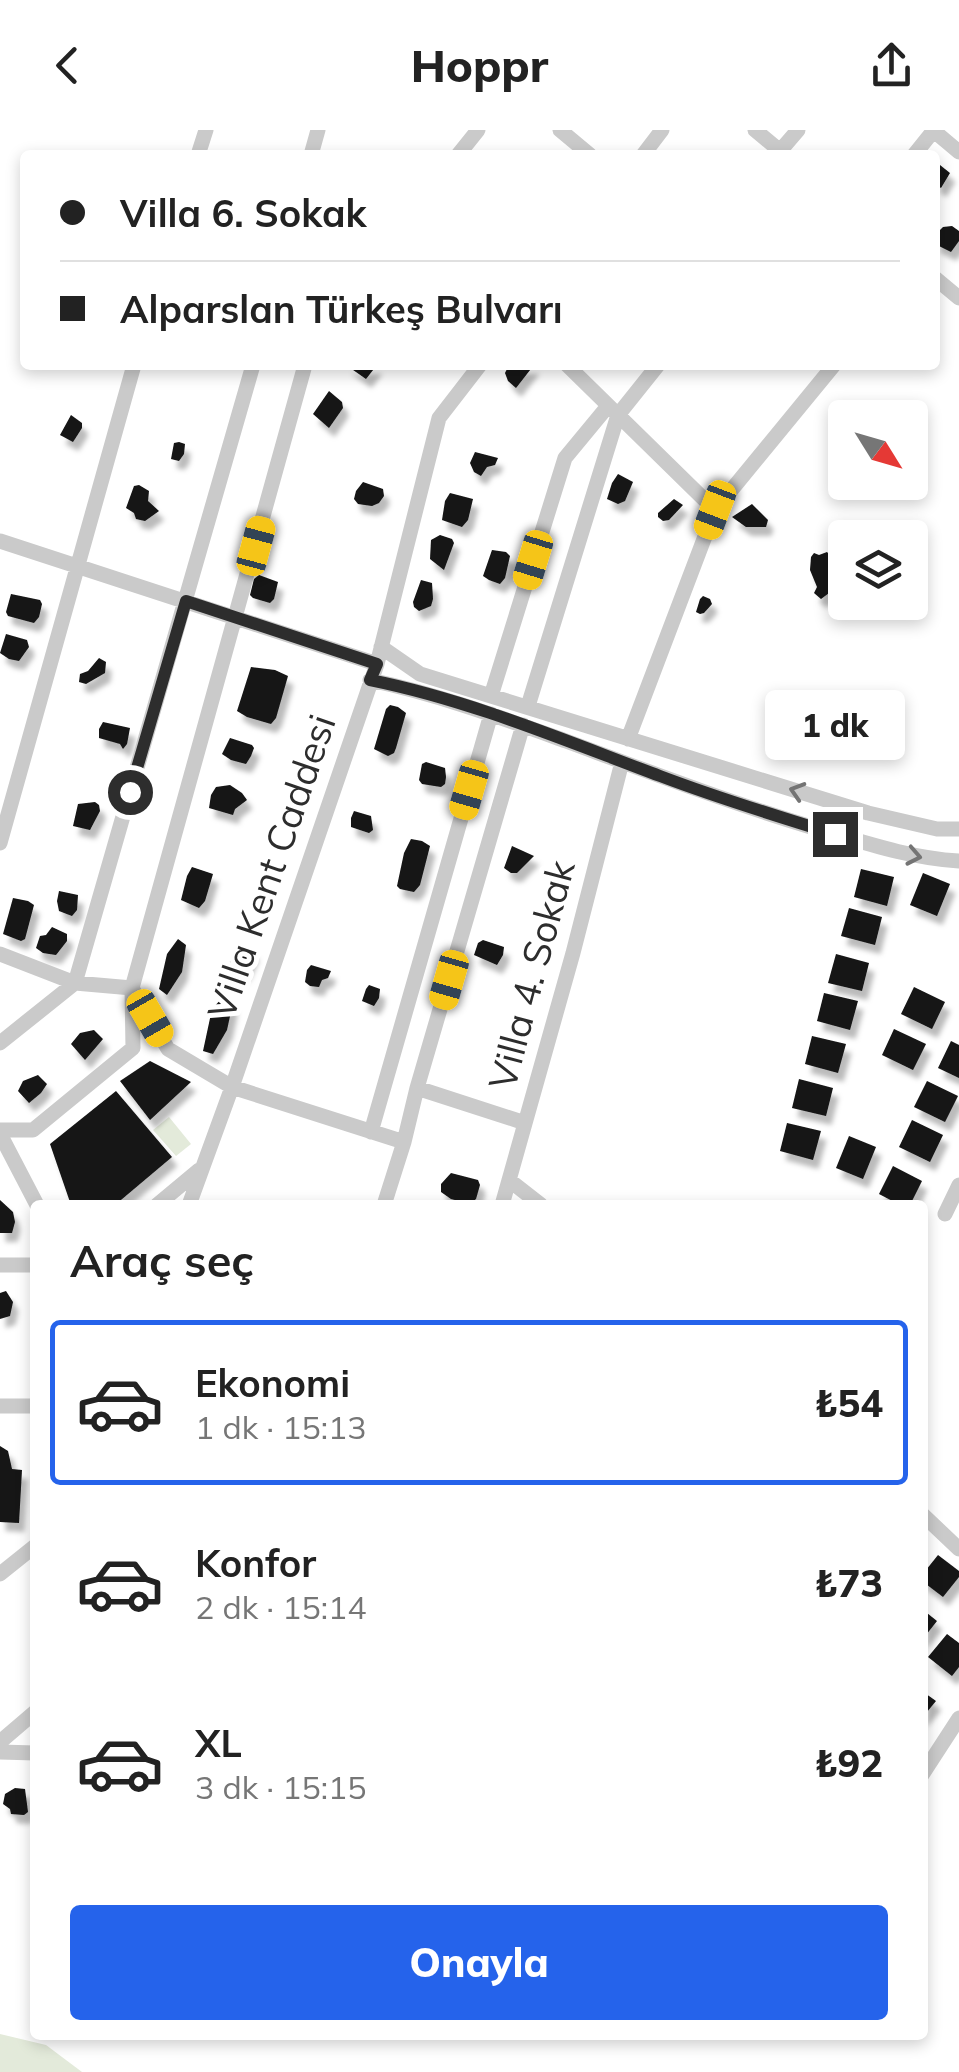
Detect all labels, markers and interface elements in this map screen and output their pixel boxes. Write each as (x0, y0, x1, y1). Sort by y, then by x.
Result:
text: Hoppr (411, 37, 548, 93)
icon: back (40, 38, 95, 93)
icon: share (864, 38, 919, 93)
text: Villa 6. Sokak (120, 189, 366, 237)
text: Alparslan Türkeş Bulvarı (120, 285, 563, 333)
north arrow (828, 400, 928, 500)
map controls (828, 400, 928, 620)
car (690, 477, 740, 543)
car (234, 513, 278, 579)
button: layers (828, 520, 928, 620)
car (510, 527, 556, 593)
callout: 1 dk (765, 689, 905, 759)
text: 1 dk (802, 705, 868, 745)
street label: Villa Kent Caddesi (196, 708, 346, 1025)
car (446, 757, 492, 823)
route start (108, 770, 153, 815)
one-way arrow (789, 782, 806, 803)
route end (813, 812, 858, 857)
one-way arrow (906, 844, 923, 865)
street label: Villa 4. Sokak (477, 855, 585, 1094)
car (426, 947, 472, 1013)
car (122, 985, 178, 1051)
text: Araç seç (70, 1232, 254, 1288)
icon: car (75, 1358, 165, 1448)
text: Ekonomi (195, 1359, 350, 1407)
text: ₺54 (815, 1379, 883, 1427)
text: 1 dk · 15:13 (195, 1407, 366, 1447)
icon: car (75, 1538, 165, 1628)
text: Konfor (195, 1539, 316, 1587)
text: ₺73 (815, 1559, 883, 1607)
text: 2 dk · 15:14 (195, 1587, 366, 1627)
icon: car (75, 1718, 165, 1808)
text: XL (195, 1719, 242, 1767)
text: ₺92 (815, 1739, 883, 1787)
text: 3 dk · 15:15 (195, 1767, 366, 1807)
button: Onayla (70, 1905, 888, 2020)

